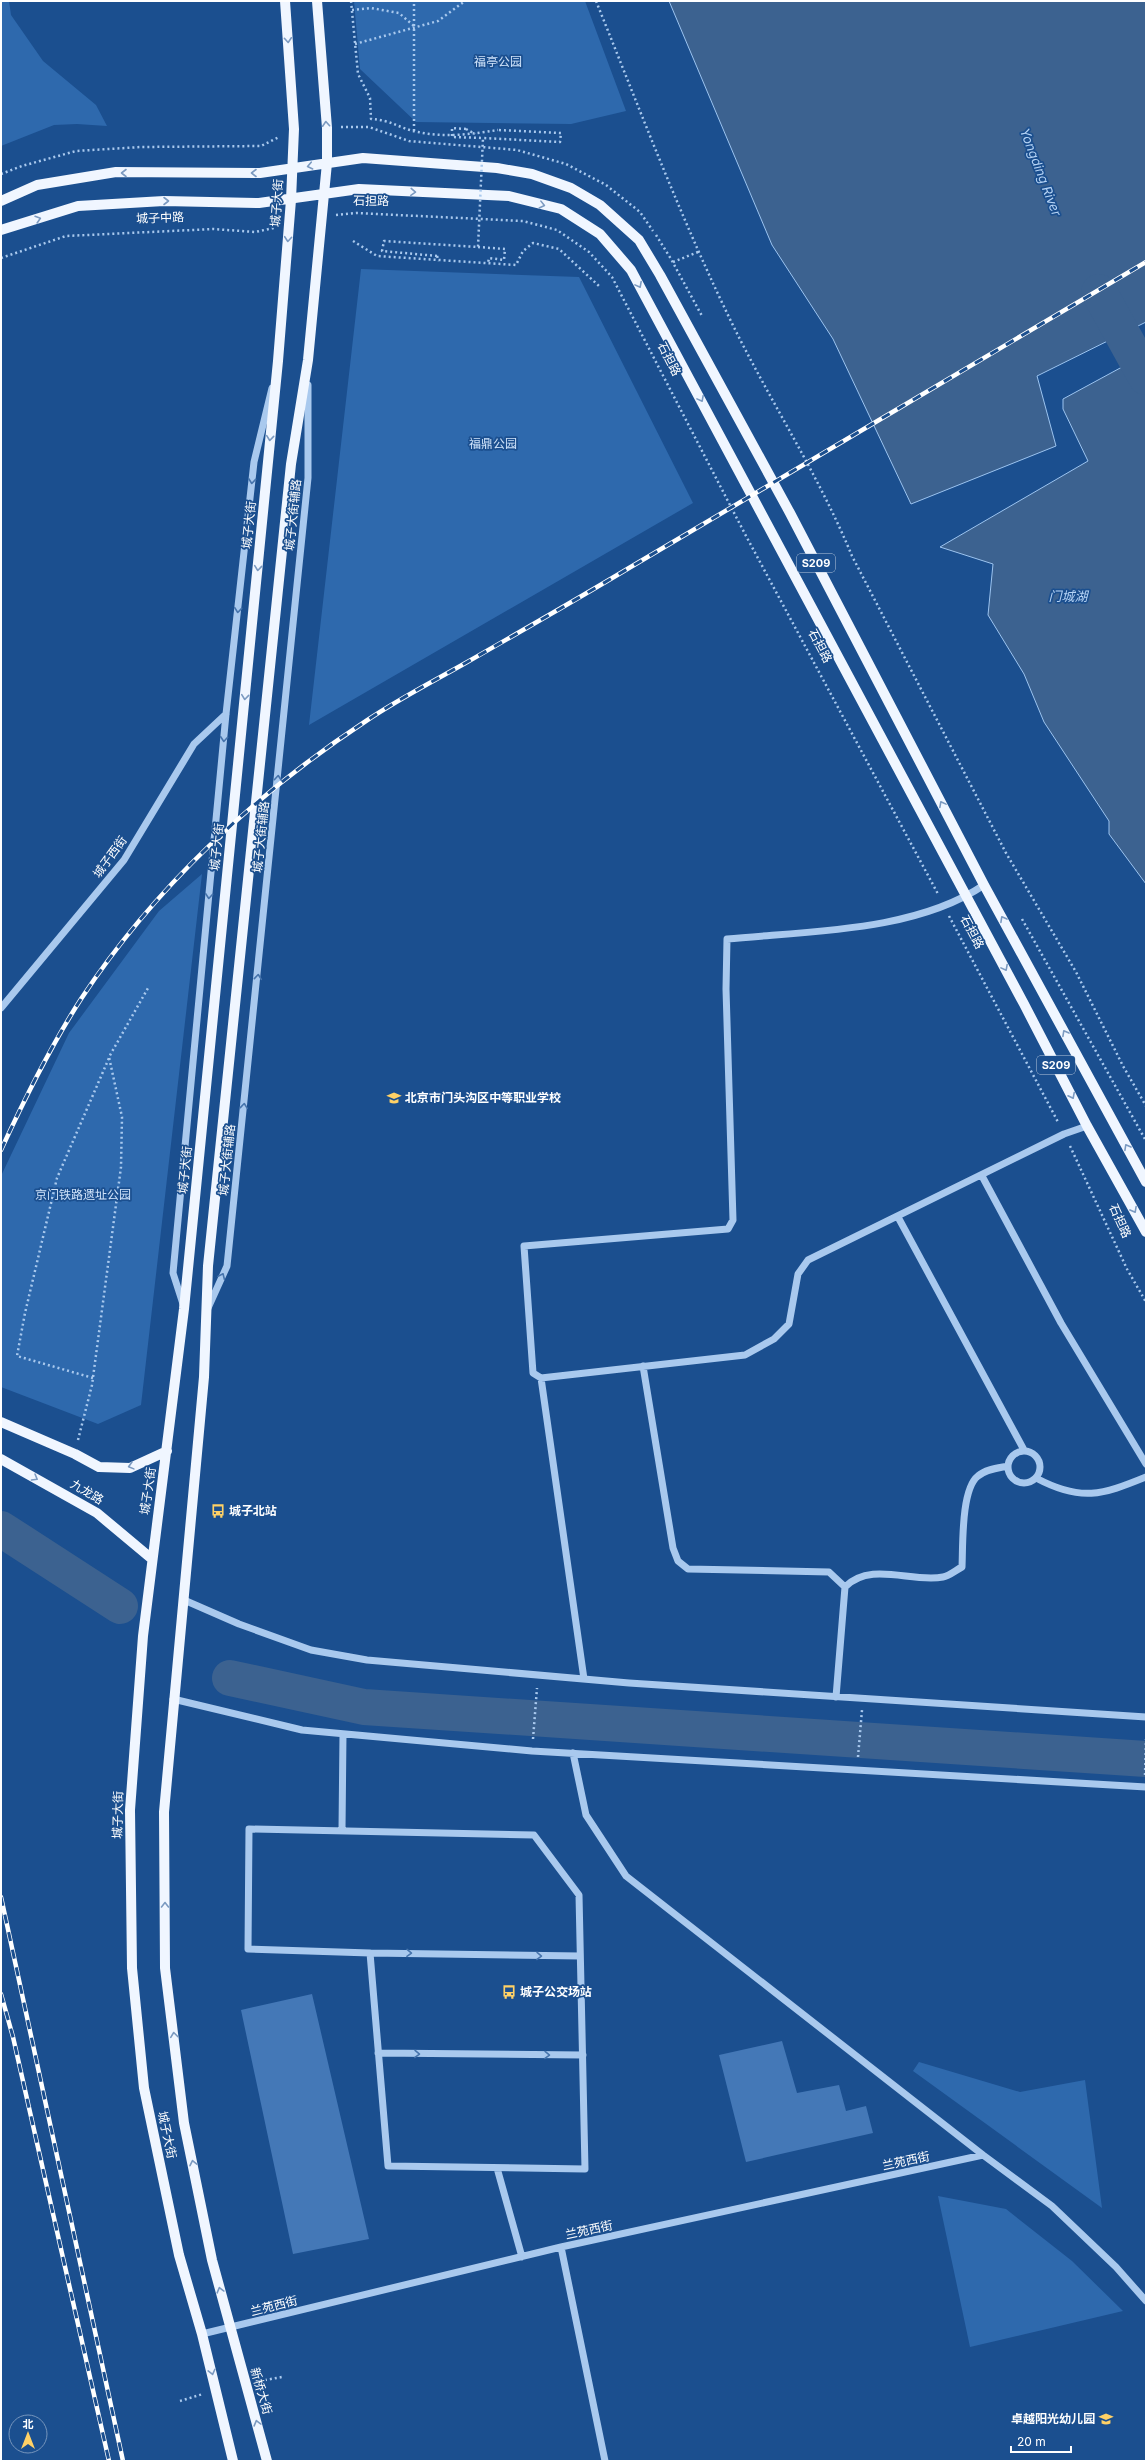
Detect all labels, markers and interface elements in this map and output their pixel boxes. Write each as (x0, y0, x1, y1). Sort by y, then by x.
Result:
one-way arrow (283, 37, 292, 43)
park label: 福亭公园 (474, 54, 522, 69)
one-way arrow (322, 121, 331, 127)
water label: Yongding River (1017, 126, 1065, 219)
one-way arrow (306, 162, 313, 170)
one-way arrow (121, 168, 127, 177)
one-way arrow (251, 169, 257, 177)
street label: 城子大街 (267, 178, 286, 227)
one-way arrow (410, 188, 416, 196)
street label: 石担路 (353, 193, 389, 208)
one-way arrow (163, 197, 169, 205)
one-way arrow (539, 200, 545, 208)
street label: 城子中路 (136, 209, 184, 226)
one-way arrow (35, 215, 42, 223)
one-way arrow (284, 236, 293, 242)
one-way arrow (635, 280, 642, 288)
street label: 石担路 (655, 339, 684, 378)
one-way arrow (696, 395, 704, 402)
one-way arrow (266, 435, 275, 441)
park label: 福鼎公园 (469, 436, 517, 451)
one-way arrow (248, 478, 257, 484)
street label: 城子大街辅路 (281, 478, 304, 552)
street label: 城子大街 (239, 500, 258, 550)
road number: S209 (797, 554, 835, 572)
one-way arrow (253, 565, 262, 571)
water label: 门城湖 (1048, 588, 1089, 604)
one-way arrow (234, 607, 243, 613)
street label: 石担路 (805, 626, 836, 665)
one-way arrow (241, 694, 250, 700)
one-way arrow (220, 736, 229, 742)
one-way arrow (273, 775, 282, 781)
street label: 城子大街辅路 (249, 800, 272, 874)
one-way arrow (939, 801, 947, 809)
street label: 城子大街 (207, 822, 226, 872)
street label: 城子西街 (89, 833, 130, 881)
one-way arrow (205, 893, 214, 899)
street label: 石担路 (957, 912, 988, 951)
one-way arrow (1001, 916, 1008, 923)
one-way arrow (1000, 964, 1008, 972)
one-way arrow (253, 974, 262, 980)
one-way arrow (1063, 1030, 1070, 1037)
road number: S209 (1037, 1056, 1075, 1074)
school or university icon: 北京市门头沟区中等职业学校 (386, 1090, 402, 1106)
place label: 北京市门头沟区中等职业学校 (405, 1090, 561, 1105)
one-way arrow (1067, 1092, 1074, 1099)
one-way arrow (239, 1103, 248, 1109)
street label: 城子大街辅路 (215, 1123, 238, 1197)
one-way arrow (1125, 1144, 1132, 1151)
street label: 城子大街 (175, 1145, 194, 1195)
park label: 京门铁路遗址公园 (35, 1187, 131, 1202)
street label: 石担路 (1106, 1201, 1135, 1240)
one-way arrow (1129, 1206, 1136, 1213)
one-way arrow (218, 1273, 226, 1280)
one-way arrow (128, 1462, 134, 1470)
street label: 城子大街 (137, 1466, 158, 1516)
one-way arrow (31, 1473, 38, 1480)
street label: 九龙路 (68, 1476, 107, 1507)
bus stop icon: 城子北站 (210, 1503, 226, 1519)
place label: 城子北站 (229, 1503, 277, 1518)
street label: 城子大街 (110, 1791, 125, 1839)
one-way arrow (161, 1902, 169, 1908)
one-way arrow (406, 1949, 412, 1957)
one-way arrow (536, 1951, 542, 1960)
bus stop icon: 城子公交场站 (501, 1984, 517, 2000)
place label: 城子公交场站 (520, 1984, 592, 1999)
one-way arrow (169, 2032, 178, 2038)
one-way arrow (414, 2050, 420, 2058)
one-way arrow (544, 2051, 550, 2059)
street label: 城子大街 (155, 2110, 180, 2160)
street label: 兰苑西街 (881, 2148, 931, 2173)
one-way arrow (189, 2160, 197, 2166)
street label: 兰苑西街 (564, 2217, 614, 2242)
one-way arrow (217, 2287, 225, 2293)
street label: 兰苑西街 (249, 2292, 299, 2319)
street label: 新桥大街 (248, 2366, 275, 2416)
one-way arrow (207, 2368, 216, 2375)
place label: 卓越阳光幼儿园 (1011, 2411, 1095, 2426)
school or university icon: 卓越阳光幼儿园 (1098, 2411, 1114, 2427)
north arrow (8, 2414, 48, 2454)
text: 北 (23, 2417, 34, 2431)
one-way arrow (253, 2420, 262, 2427)
scale bar (1011, 2428, 1071, 2454)
text: 20 m (1017, 2434, 1046, 2449)

